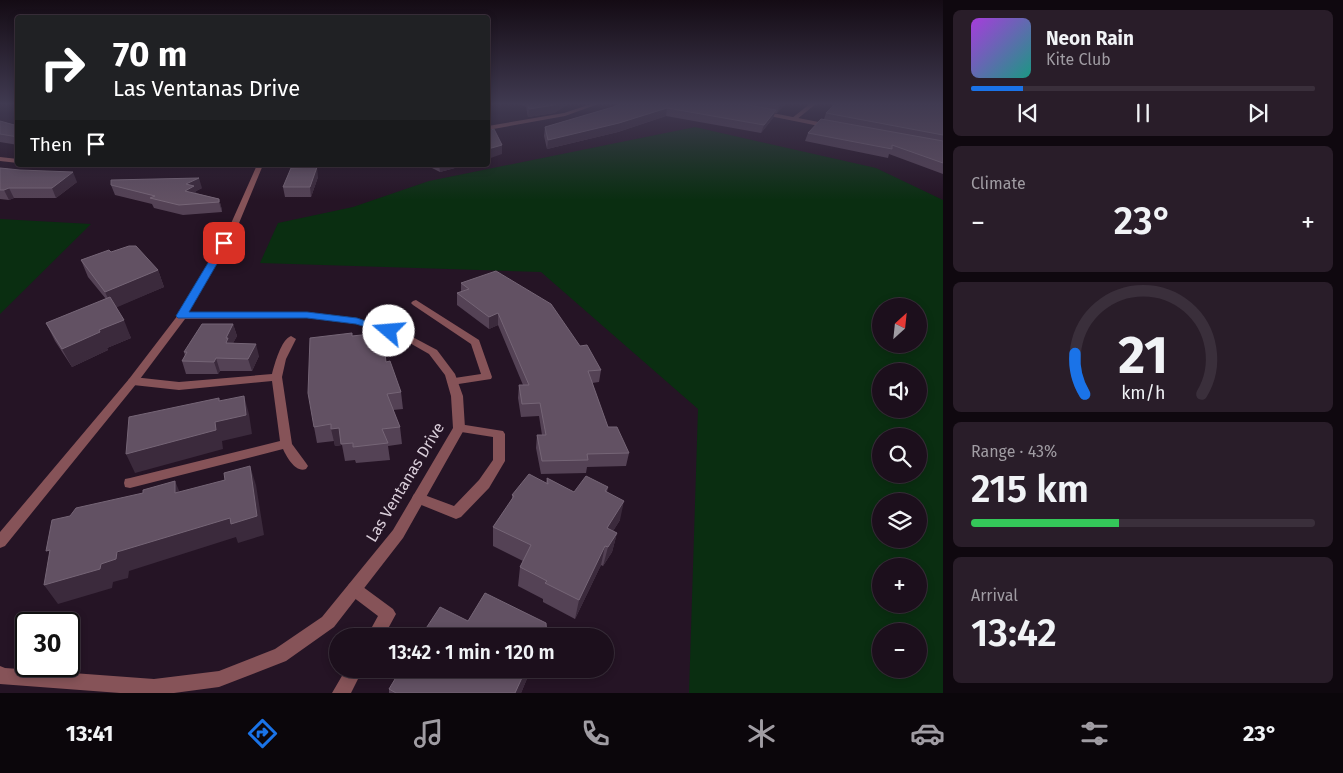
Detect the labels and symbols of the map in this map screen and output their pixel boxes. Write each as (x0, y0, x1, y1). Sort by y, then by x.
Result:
pin (203, 222, 245, 264)
north arrow (872, 298, 928, 352)
position arrow (362, 304, 414, 356)
street label: Las Ventanas Drive (362, 419, 448, 545)
speed limit sign: 30 (15, 612, 80, 677)

